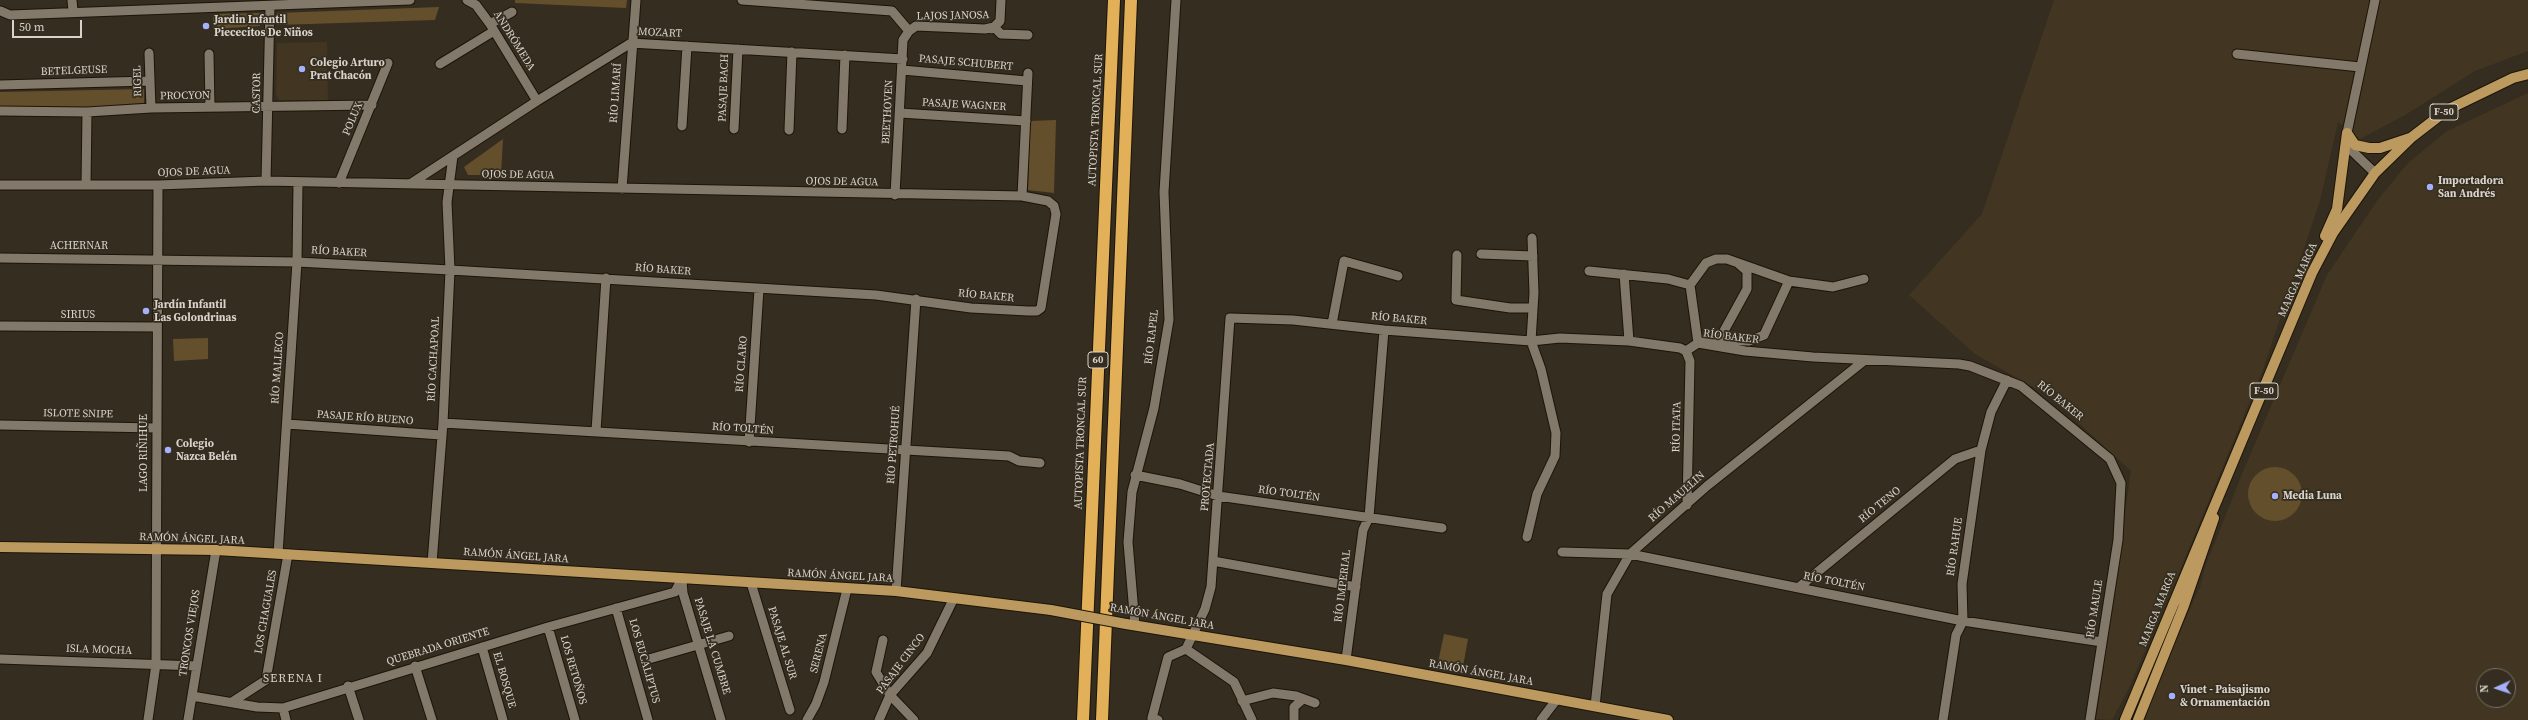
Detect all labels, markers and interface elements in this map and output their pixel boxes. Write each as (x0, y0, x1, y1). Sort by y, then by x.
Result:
street label: ANDRÓMEDA (490, 9, 538, 73)
street label: LAJOS JANOSA (916, 9, 990, 23)
scale bar (14, 12, 84, 38)
place label: Jardin Infantil Piececitos De Niños (214, 13, 313, 39)
text: 50 m (19, 19, 45, 35)
marker: Jardin Infantil Piececitos De Niños (201, 21, 211, 31)
street label: MOZART (638, 25, 682, 41)
street label: PASAJE SCHUBERT (918, 52, 1014, 74)
street label: AUTOPISTA TRONCAL SUR (1086, 53, 1106, 187)
street label: PASAJE BACH (716, 54, 732, 122)
place label: Colegio Arturo Prat Chacón (310, 56, 385, 82)
street label: BETELGEUSE (40, 63, 108, 79)
street label: RÍO LIMARÍ (607, 63, 625, 123)
marker: Colegio Arturo Prat Chacón (297, 64, 307, 74)
street label: RIGEL (131, 65, 145, 97)
street label: CASTOR (250, 72, 264, 114)
street label: BEETHOVEN (880, 79, 896, 145)
street label: PROCYON (160, 89, 210, 103)
street label: PASAJE WAGNER (921, 96, 1007, 114)
street label: POLUX (340, 100, 366, 138)
road number: F-50 (2430, 104, 2458, 120)
street label: OJOS DE AGUA (157, 164, 231, 180)
street label: OJOS DE AGUA (481, 168, 555, 182)
place label: Importadora San Andrés (2438, 174, 2503, 200)
street label: OJOS DE AGUA (805, 175, 879, 189)
marker: Importadora San Andrés (2425, 182, 2435, 192)
street label: ACHERNAR (50, 239, 108, 253)
street label: MARGA MARGA (2276, 241, 2320, 319)
street label: RÍO BAKER (311, 244, 367, 260)
street label: RÍO BAKER (634, 261, 692, 279)
street label: RÍO BAKER (957, 287, 1015, 305)
place label: Jardín Infantil Las Golondrinas (154, 298, 236, 324)
marker: Jardín Infantil Las Golondrinas (141, 306, 151, 316)
street label: SIRIUS (61, 308, 95, 322)
street label: RÍO RAPEL (1142, 309, 1162, 365)
street label: RÍO BAKER (1370, 310, 1428, 328)
street label: RÍO CACHAPOAL (425, 316, 443, 402)
street label: RÍO BAKER (1702, 327, 1760, 347)
street label: RÍO MALLECO (269, 331, 287, 405)
street label: RÍO CLARO (733, 335, 751, 393)
road number: 60 (1088, 352, 1108, 368)
street label: AUTOPISTA TRONCAL SUR (1072, 376, 1090, 510)
street label: RÍO BAKER (2034, 378, 2086, 424)
road number: F-50 (2250, 383, 2278, 399)
street label: RÍO ITATA (1670, 401, 1684, 453)
street label: RÍO PETROHUÉ (885, 405, 903, 485)
street label: ISLOTE SNIPE (43, 407, 113, 421)
street label: PASAJE RÍO BUENO (316, 408, 414, 428)
street label: LAGO RIÑIHUE (137, 414, 151, 492)
street label: RÍO TOLTÉN (711, 420, 775, 438)
place label: Colegio Nazca Belén (176, 437, 237, 463)
street label: PROYECTADA (1198, 442, 1218, 512)
marker: Colegio Nazca Belén (163, 445, 173, 455)
street label: RÍO MAULLIN (1646, 469, 1708, 525)
street label: RÍO TOLTÉN (1257, 483, 1321, 505)
street label: RÍO TENO (1856, 484, 1904, 526)
place label: Media Luna (2283, 489, 2342, 503)
marker: Media Luna (2270, 491, 2280, 501)
street label: RÍO RAHUE (1944, 517, 1966, 577)
street label: RAMÓN ÁNGEL JARA (139, 531, 245, 547)
street label: RAMÓN ÁNGEL JARA (463, 546, 569, 566)
street label: RÍO IMPERIAL (1332, 549, 1354, 623)
street label: RAMÓN ÁNGEL JARA (787, 567, 893, 585)
street label: LOS CHAGUALES (252, 569, 280, 655)
street label: MARGA MARGA (2137, 569, 2179, 649)
street label: RÍO TOLTÉN (1802, 570, 1866, 594)
street label: RÍO MAULE (2084, 579, 2106, 639)
street label: TRONCOS VIEJOS (177, 589, 203, 677)
street label: PASAJE LA CUMBRE (691, 596, 733, 696)
street label: RAMÓN ÁNGEL JARA (1109, 601, 1215, 633)
street label: PASAJE AL SUR (765, 605, 799, 681)
street label: LOS EUCALIPTUS (626, 617, 662, 705)
street label: QUEBRADA ORIENTE (385, 625, 491, 669)
street label: PASAJE CINCO (874, 631, 928, 697)
street label: SERENA (808, 632, 830, 674)
street label: LOS RETOÑOS (557, 634, 589, 706)
street label: ISLA MOCHA (66, 642, 132, 658)
street label: EL BOSQUE (490, 650, 518, 710)
street label: RAMÓN ÁNGEL JARA (1428, 657, 1534, 689)
north arrow (2476, 668, 2516, 708)
district label: SERENA I (263, 672, 323, 686)
place label: Vinet - Paisajismo & Ornamentación (2180, 683, 2270, 709)
text: N (2477, 684, 2492, 693)
marker: Vinet - Paisajismo & Ornamentación (2167, 691, 2177, 701)

